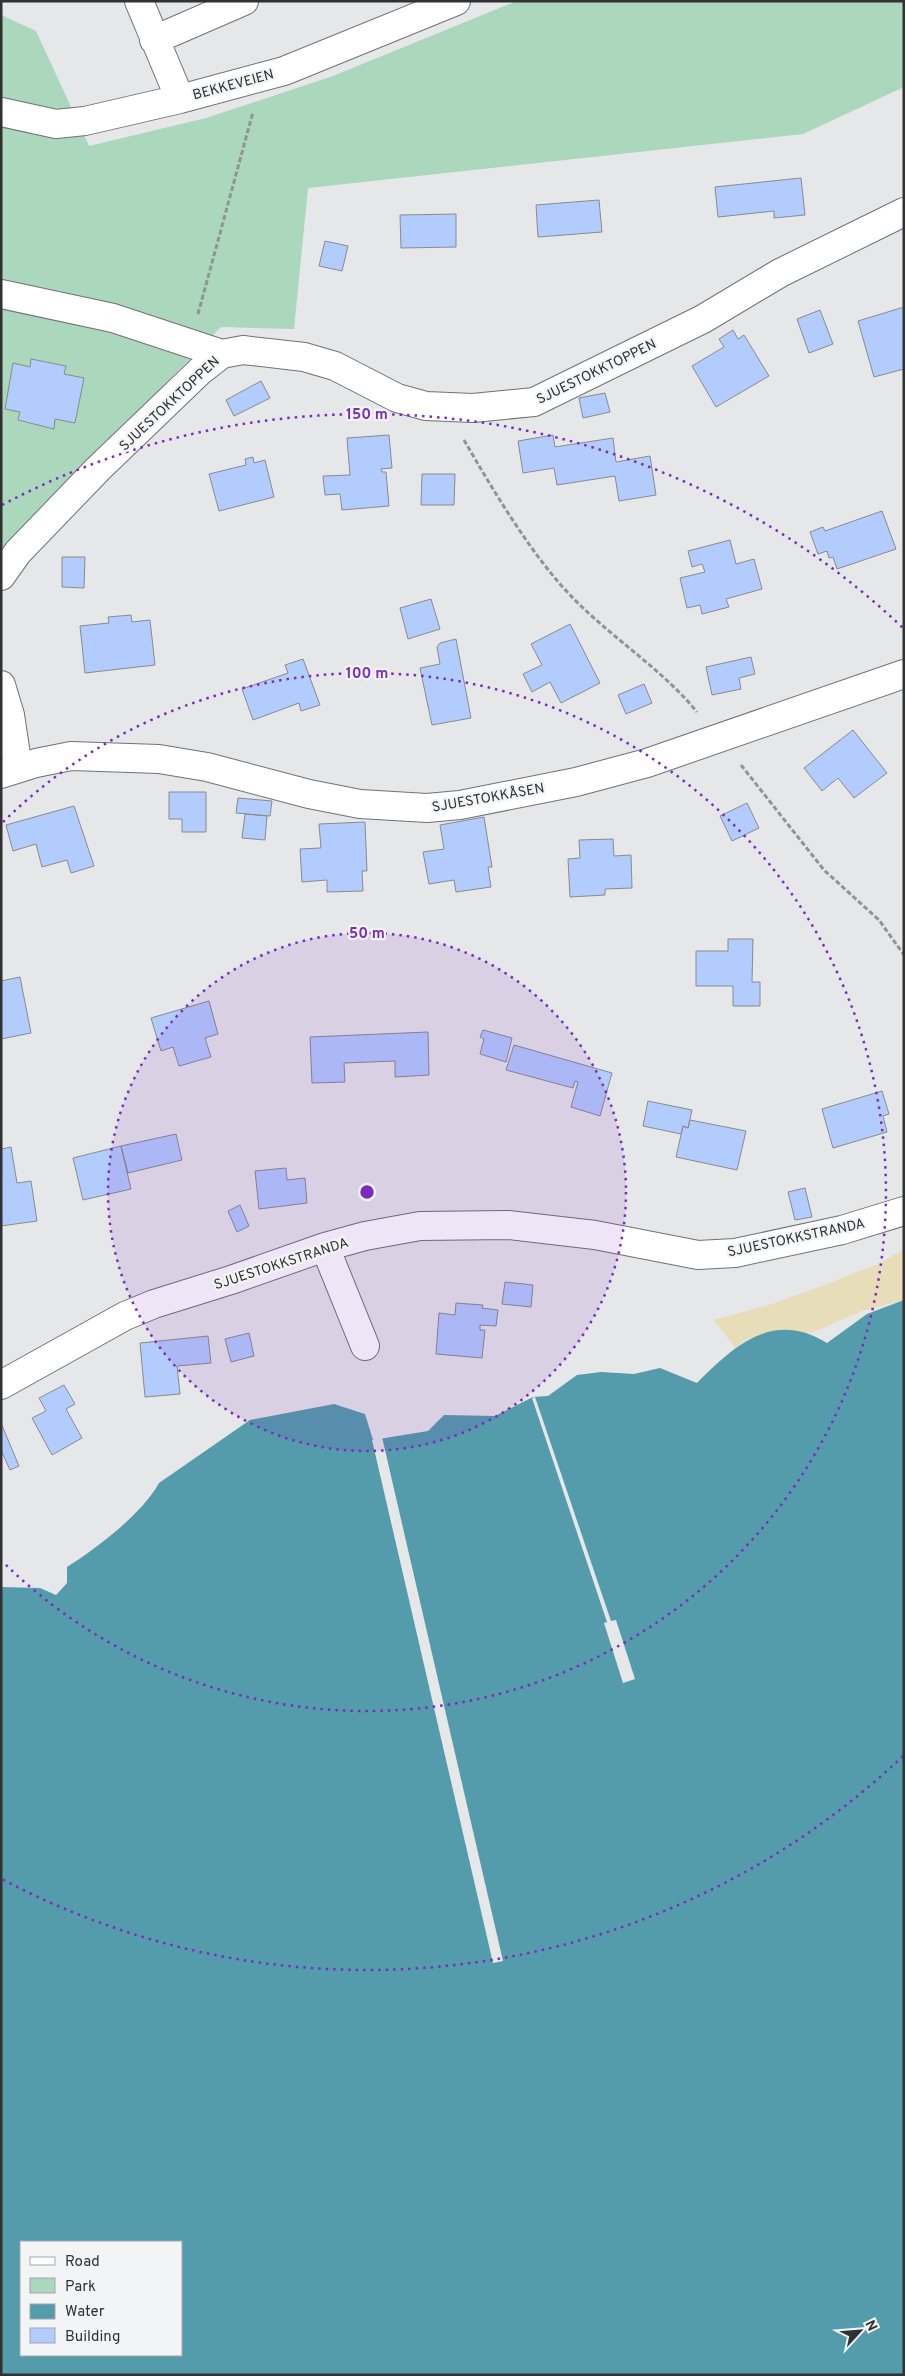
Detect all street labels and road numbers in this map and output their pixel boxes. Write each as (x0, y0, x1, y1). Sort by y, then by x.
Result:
street label: BEKKEVEIEN (191, 66, 276, 104)
street label: SJUESTOKKTOPPEN (534, 336, 659, 409)
street label: SJUESTOKKTOPPEN (116, 353, 224, 455)
street label: SJUESTOKKÅSEN (431, 780, 546, 817)
street label: SJUESTOKKSTRANDA (726, 1216, 867, 1261)
street label: SJUESTOKKSTRANDA (212, 1235, 351, 1294)

